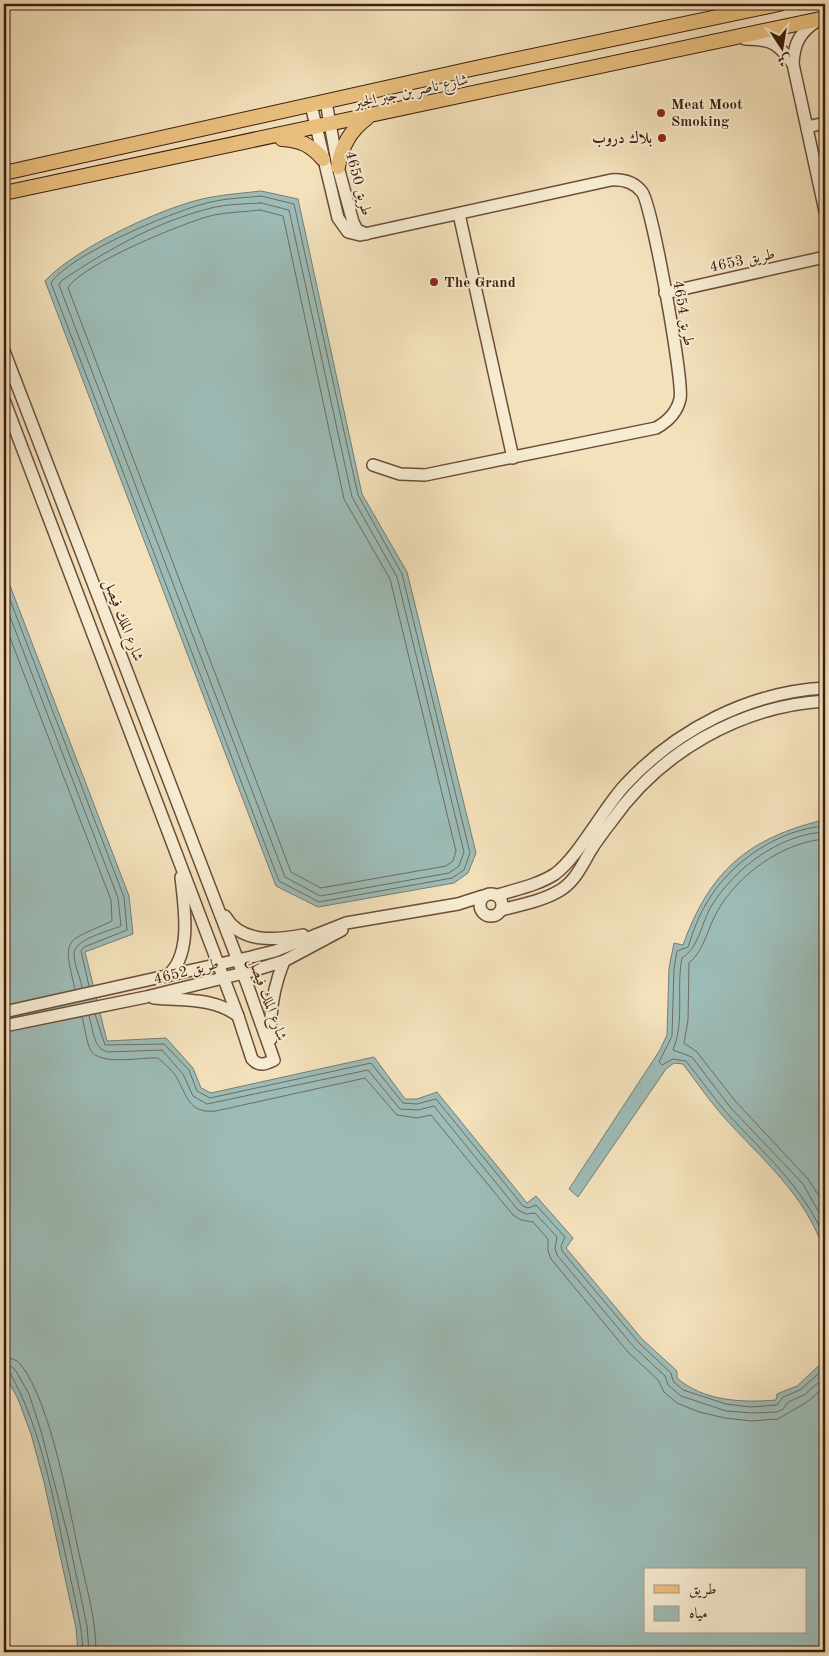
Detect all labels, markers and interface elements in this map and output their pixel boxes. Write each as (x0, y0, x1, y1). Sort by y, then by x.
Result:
north arrow (756, 22, 806, 72)
text: ش (776, 51, 793, 68)
street label: شارع ناصر بن جبر الجبر (351, 73, 471, 116)
place label: Meat Moot Smoking (671, 98, 743, 130)
marker: Meat Moot Smoking (655, 107, 667, 119)
place label: بلاك دروب (592, 130, 652, 148)
marker: بلاك دروب (656, 132, 668, 144)
street label: طريق 4650 (341, 149, 373, 218)
street label: طريق 4653 (708, 247, 777, 277)
marker: The Grand (428, 276, 440, 288)
place label: The Grand (444, 276, 516, 291)
street label: طريق 4654 (668, 279, 696, 347)
street label: شارع الملك فيصل (96, 577, 145, 665)
street label: شارع الملك فيصل (241, 956, 288, 1044)
street label: طريق 4652 (152, 957, 221, 989)
legend (644, 1568, 806, 1634)
text: طريق (689, 1583, 716, 1599)
text: مياه (689, 1607, 707, 1622)

